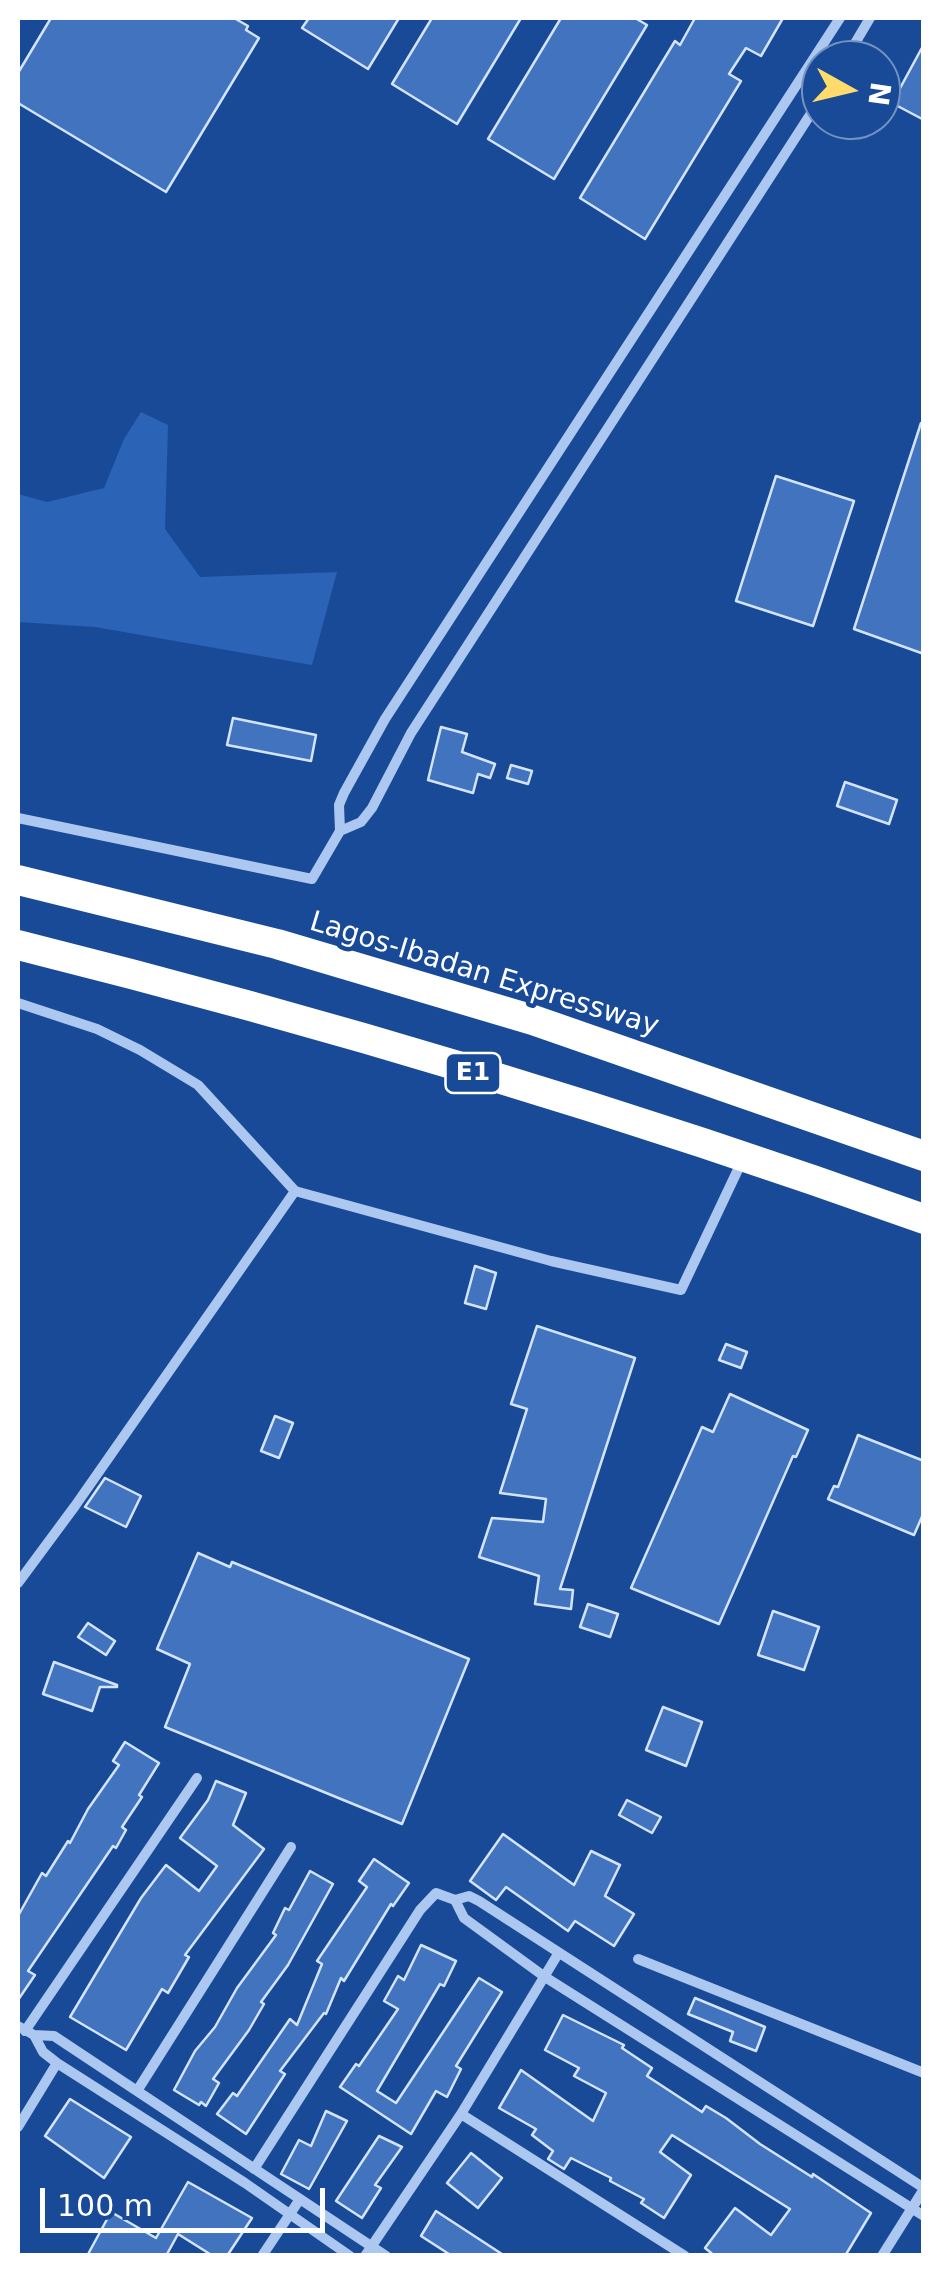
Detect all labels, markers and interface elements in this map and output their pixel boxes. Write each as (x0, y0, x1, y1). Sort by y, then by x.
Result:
north arrow (801, 40, 901, 140)
text: N (861, 80, 897, 108)
street label: Lagos-Ibadan Expressway (305, 906, 663, 1044)
road number: E1 (446, 1053, 500, 1093)
scale bar (45, 2168, 330, 2230)
text: 100 m (57, 2188, 153, 2223)

